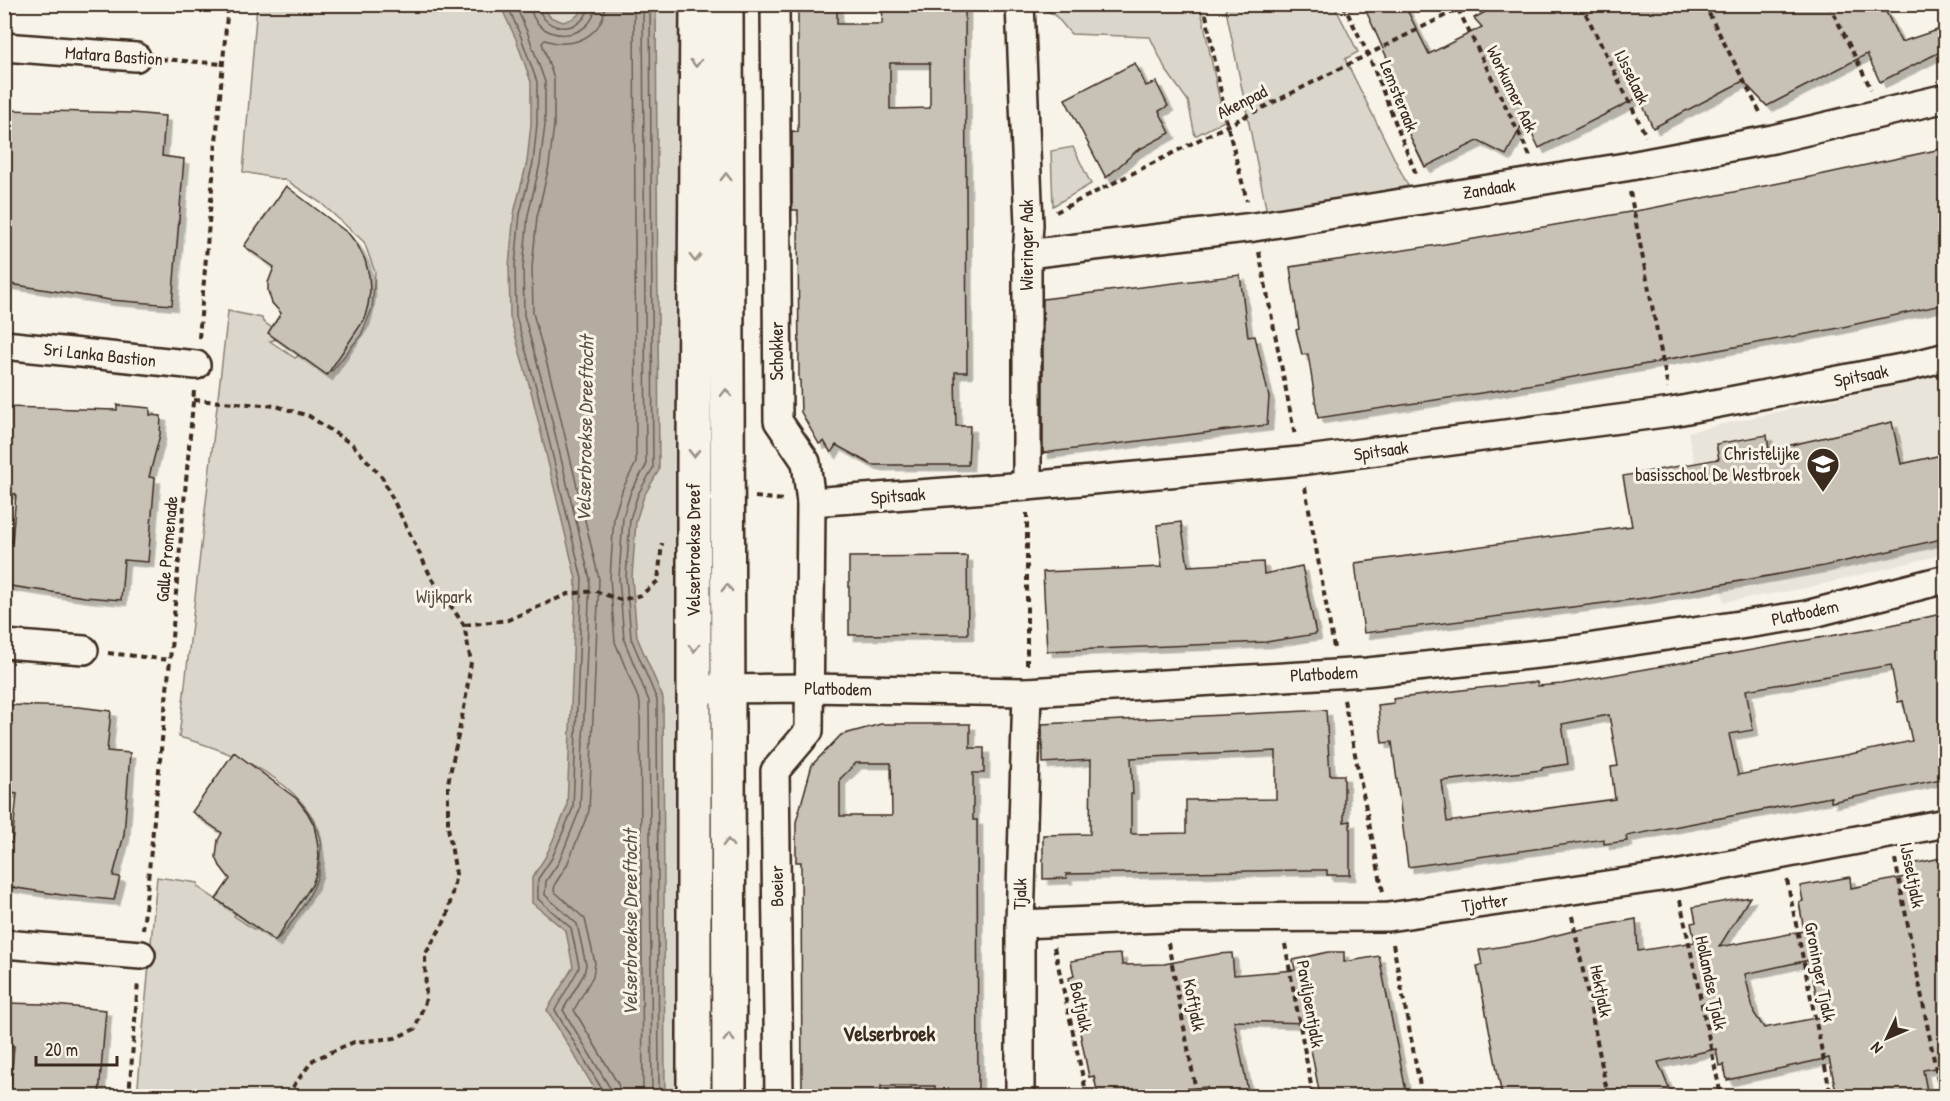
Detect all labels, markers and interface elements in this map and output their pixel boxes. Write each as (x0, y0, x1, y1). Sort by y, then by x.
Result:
street label: Matara Bastion (64, 40, 164, 71)
street label: Workumer Aak (1481, 41, 1544, 137)
street label: IJsselaak (1608, 45, 1657, 109)
street label: Lemsteraak (1374, 56, 1425, 136)
one-way arrow (690, 58, 702, 67)
street label: Akenpad (1212, 78, 1271, 125)
street label: Zandaak (1461, 172, 1518, 205)
one-way arrow (720, 173, 732, 182)
street label: Wieringer Aak (1014, 199, 1039, 290)
one-way arrow (689, 253, 701, 262)
street label: Schokker (764, 321, 789, 381)
water label: Velserbroekse Dreeftocht (569, 332, 600, 523)
street label: Sri Lanka Bastion (43, 336, 157, 373)
street label: Spitsaak (1832, 358, 1891, 393)
one-way arrow (720, 389, 732, 398)
street label: Spitsaak (1352, 434, 1410, 467)
place label: Christelijke basisschool De Westbroek (1635, 441, 1801, 487)
school or university icon: Christelijke basisschool De Westbroek (1805, 446, 1841, 493)
one-way arrow (688, 448, 700, 457)
street label: Spitsaak (870, 481, 927, 510)
street label: Velserbroekse Dreef (681, 483, 706, 617)
street label: Galle Promenade (149, 495, 184, 603)
park label: Wijkpark (416, 584, 473, 609)
one-way arrow (721, 584, 733, 593)
street label: Platbodem (1769, 593, 1841, 632)
one-way arrow (688, 643, 700, 652)
street label: Platbodem (1289, 659, 1358, 688)
street label: Platbodem (804, 675, 872, 702)
water label: Velserbroekse Dreeftocht (616, 827, 643, 1016)
one-way arrow (722, 839, 734, 848)
street label: IJsseltjalk (1894, 840, 1931, 910)
street label: Boeier (764, 865, 789, 907)
street label: Tjalk (1006, 877, 1033, 910)
street label: Tjotter (1460, 887, 1510, 918)
street label: Groninger Tjalk (1799, 920, 1843, 1025)
street label: Hollandse Tjalk (1689, 933, 1734, 1033)
street label: Paviljoentjalk (1291, 958, 1331, 1050)
street label: Hektjalk (1584, 963, 1619, 1020)
street label: Koftjalk (1177, 977, 1212, 1034)
street label: Boltjalk (1064, 979, 1099, 1035)
north arrow (1857, 1008, 1917, 1068)
district label: Velserbroek (843, 1019, 936, 1048)
scale bar (36, 1029, 117, 1067)
one-way arrow (722, 1034, 735, 1043)
text: 20 m (45, 1037, 78, 1062)
text: N (1865, 1037, 1887, 1059)

